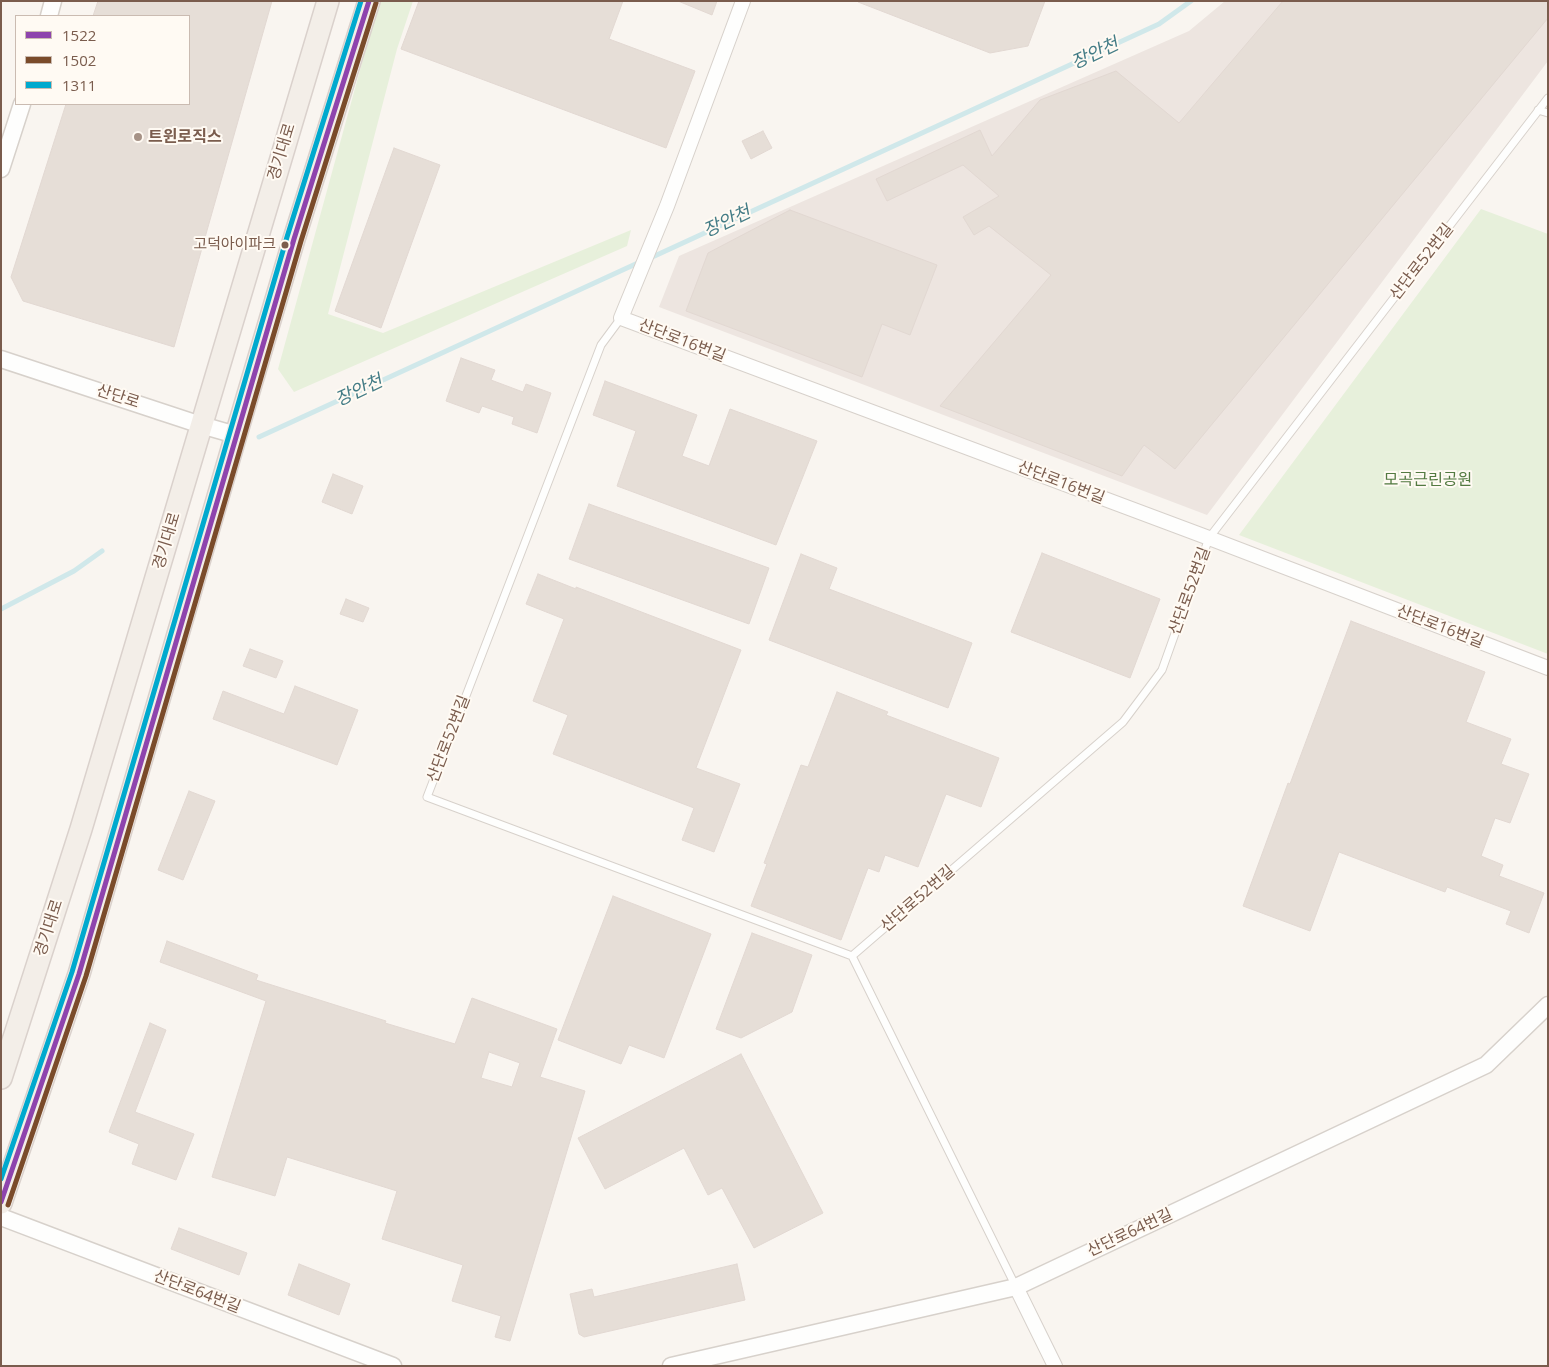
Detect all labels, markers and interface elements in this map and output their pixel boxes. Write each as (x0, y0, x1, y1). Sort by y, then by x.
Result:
legend (15, 15, 190, 105)
text: 1522 (62, 25, 96, 45)
water label: 장안천 (1068, 34, 1122, 74)
text: 1502 (62, 50, 96, 70)
text: 1311 (62, 75, 96, 95)
street label: 경기대로 (264, 121, 300, 183)
place label: 트윈로직스 (148, 127, 222, 147)
marker: 트윈로직스 (132, 131, 144, 143)
water label: 장안천 (700, 202, 754, 242)
street label: 산단로52번길 (1386, 220, 1458, 304)
place label: 고덕아이파크 (193, 236, 276, 254)
marker: 고덕아이파크 (280, 240, 290, 250)
street label: 산단로16번길 (636, 316, 728, 366)
water label: 장안천 (332, 371, 386, 411)
street label: 산단로 (94, 381, 142, 413)
street label: 산단로16번길 (1015, 458, 1107, 508)
park label: 모곡근린공원 (1384, 470, 1472, 490)
street label: 경기대로 (149, 510, 185, 572)
street label: 산단로52번길 (1165, 545, 1215, 637)
street label: 산단로16번길 (1394, 602, 1486, 652)
street label: 산단로52번길 (424, 693, 474, 785)
street label: 산단로52번길 (877, 862, 959, 936)
street label: 경기대로 (31, 897, 67, 959)
street label: 산단로64번길 (1084, 1205, 1176, 1261)
street label: 산단로64번길 (151, 1267, 243, 1317)

